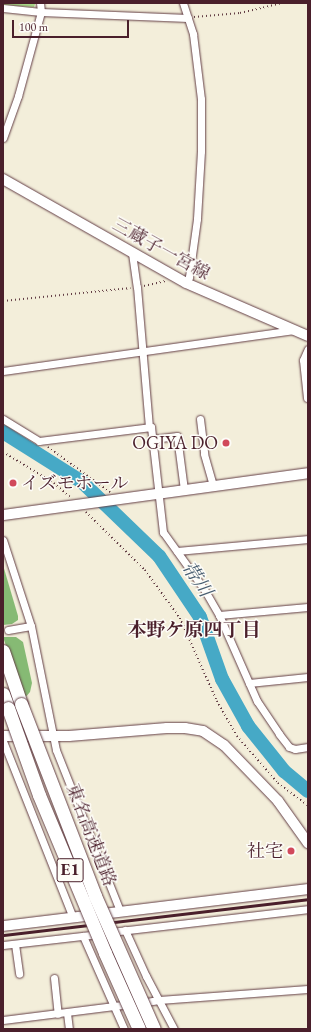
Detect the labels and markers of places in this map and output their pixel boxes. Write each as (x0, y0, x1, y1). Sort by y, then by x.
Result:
place label: OGIYA DO (132, 432, 218, 454)
marker: OGIYA DO (221, 438, 231, 448)
place label: イズモホール (21, 472, 129, 494)
marker: イズモホール (8, 478, 18, 488)
place label: 社宅 (247, 840, 283, 862)
marker: 社宅 (286, 846, 296, 856)

